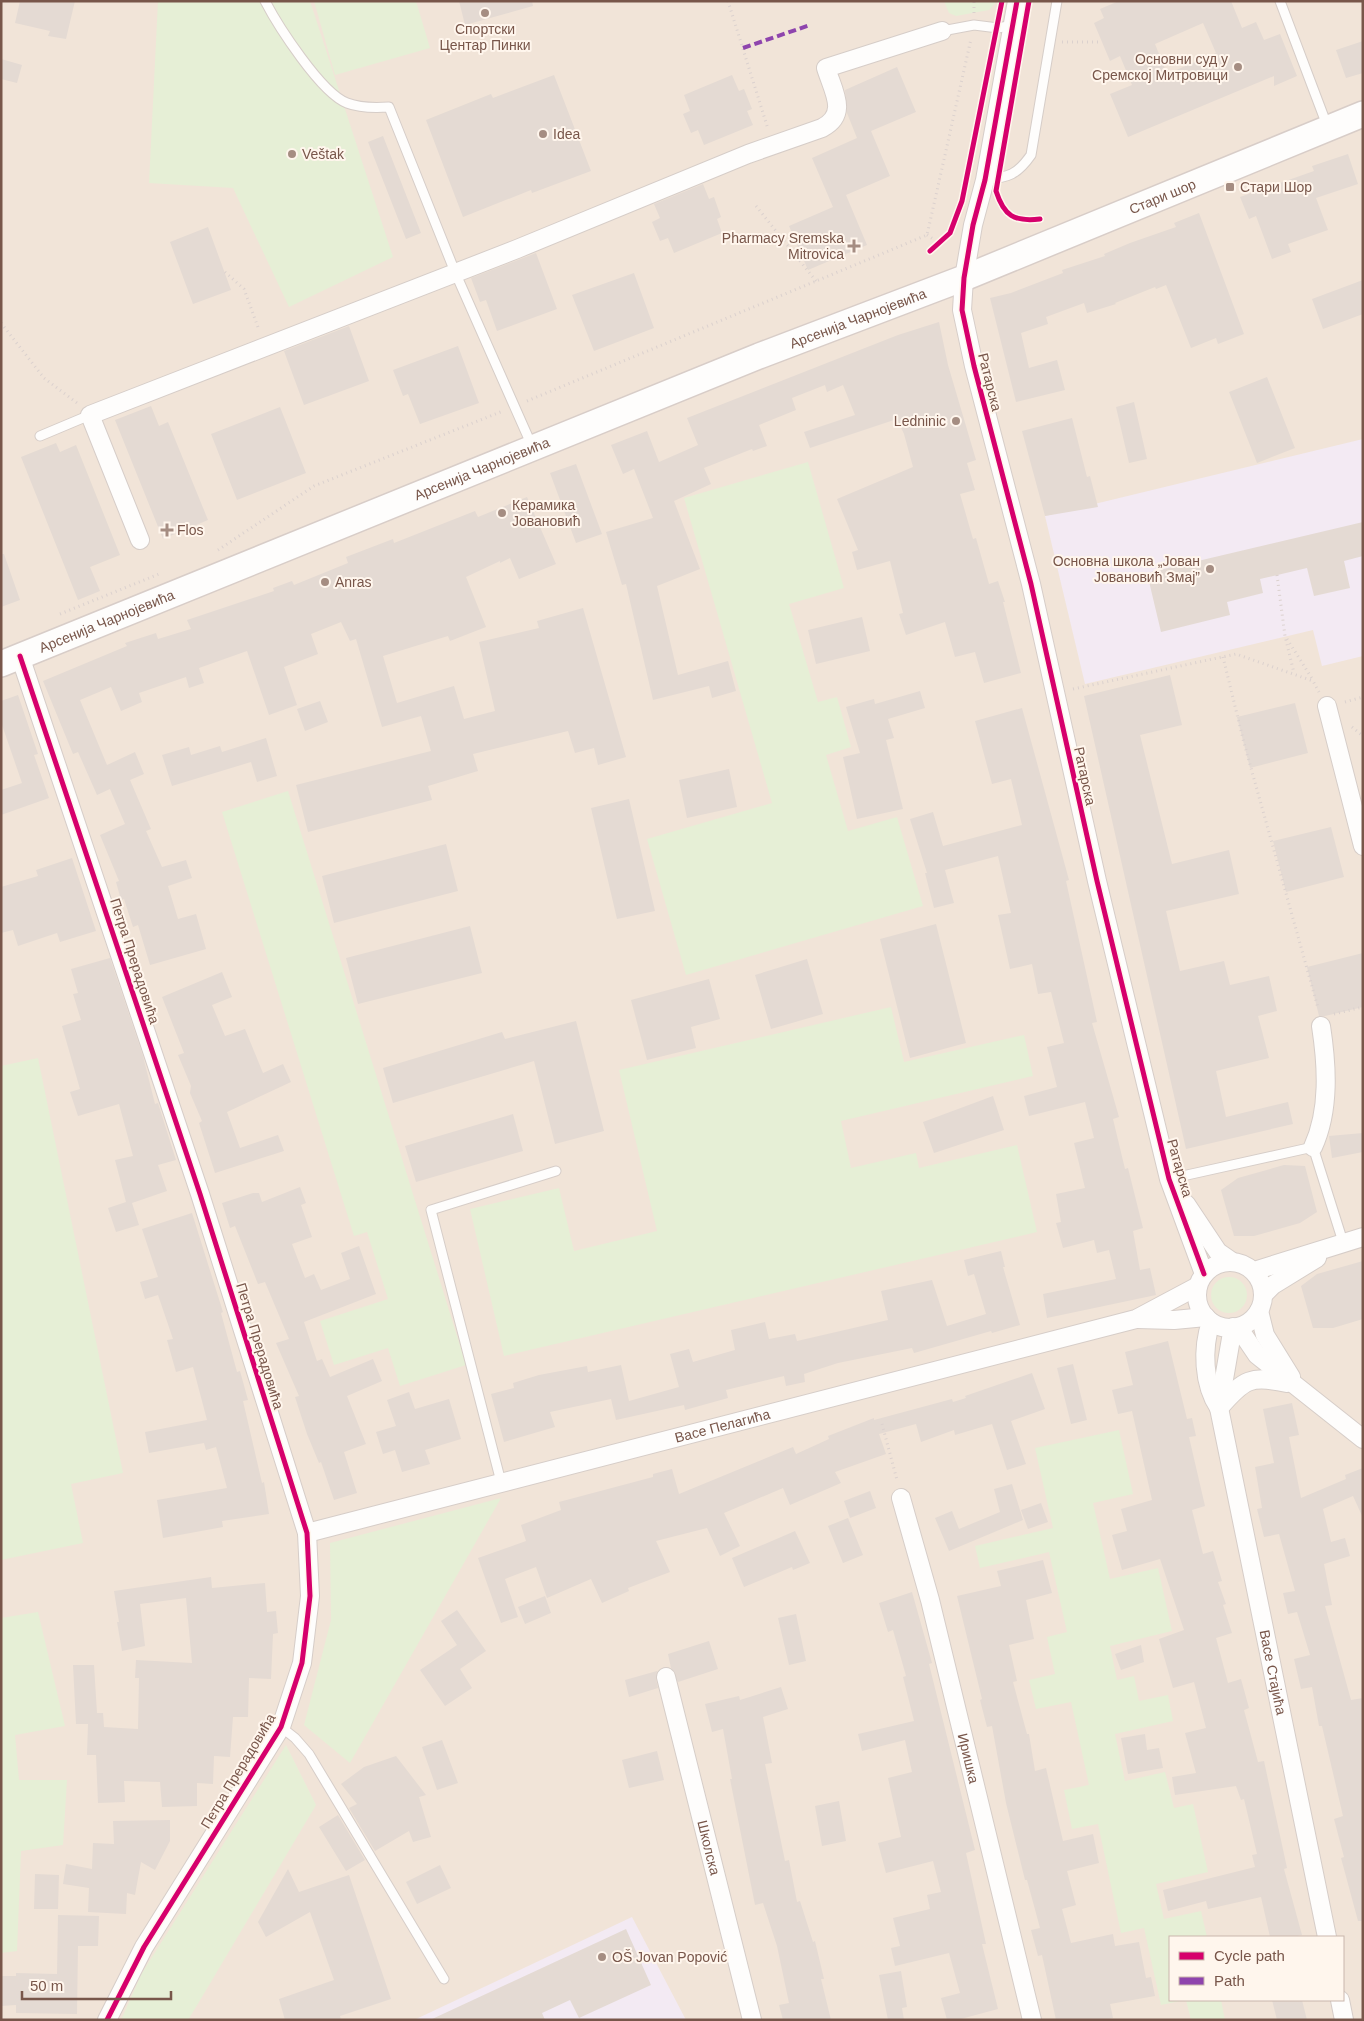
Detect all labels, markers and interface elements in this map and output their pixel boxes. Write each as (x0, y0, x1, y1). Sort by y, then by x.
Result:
marker: Спортски Центар Пинки (479, 7, 491, 19)
place label: Спортски Центар Пинки (439, 21, 531, 53)
place label: Основни суд у Сремској Митровици (1092, 51, 1228, 83)
marker: Основни суд у Сремској Митровици (1232, 61, 1244, 73)
place label: Idea (553, 126, 580, 142)
marker: Idea (537, 128, 549, 140)
place label: Veštak (302, 146, 345, 162)
marker: Veštak (286, 148, 298, 160)
street label: Стари шор (1127, 176, 1198, 217)
place label: Стари Шор (1240, 179, 1312, 195)
marker: Стари Шор (1224, 181, 1236, 193)
place label: Pharmacy Sremska Mitrovica (722, 230, 844, 262)
marker: Pharmacy Sremska Mitrovica (848, 240, 860, 252)
street label: Арсенија Чарнојевића (787, 285, 928, 352)
street label: Ратарска (975, 351, 1005, 413)
place label: Ledninic (894, 413, 946, 429)
marker: Ledninic (950, 415, 962, 427)
street label: Арсенија Чарнојевића (412, 434, 552, 503)
place label: Керамика Јовановић (512, 497, 580, 529)
marker: Керамика Јовановић (496, 507, 508, 519)
place label: Flos (177, 522, 203, 538)
marker: Flos (161, 524, 173, 536)
place label: Основна школа „Јован Јовановић Змај” (1053, 553, 1200, 585)
marker: Основна школа „Јован Јовановић Змај” (1204, 563, 1216, 575)
place label: Anras (335, 574, 372, 590)
marker: Anras (319, 576, 331, 588)
street label: Арсенија Чарнојевића (37, 586, 177, 656)
street label: Ратарска (1071, 745, 1099, 807)
street label: Петра Прерадовића (107, 896, 163, 1026)
street label: Ратарска (1164, 1137, 1196, 1199)
street label: Петра Прерадовића (233, 1281, 287, 1411)
street label: Васе Пелагића (673, 1406, 772, 1446)
street label: Васе Стајића (1256, 1628, 1290, 1717)
street label: Петра Прерадовића (197, 1710, 279, 1831)
street label: Иришка (955, 1732, 982, 1785)
street label: Школска (694, 1819, 723, 1877)
legend (1169, 1936, 1344, 2001)
text: Cycle path (1214, 1947, 1285, 1964)
place label: OŠ Jovan Popović (612, 1949, 727, 1965)
marker: OŠ Jovan Popović (596, 1951, 608, 1963)
scale bar (22, 1968, 171, 2000)
text: Path (1214, 1972, 1245, 1989)
text: 50 m (30, 1977, 63, 1994)

